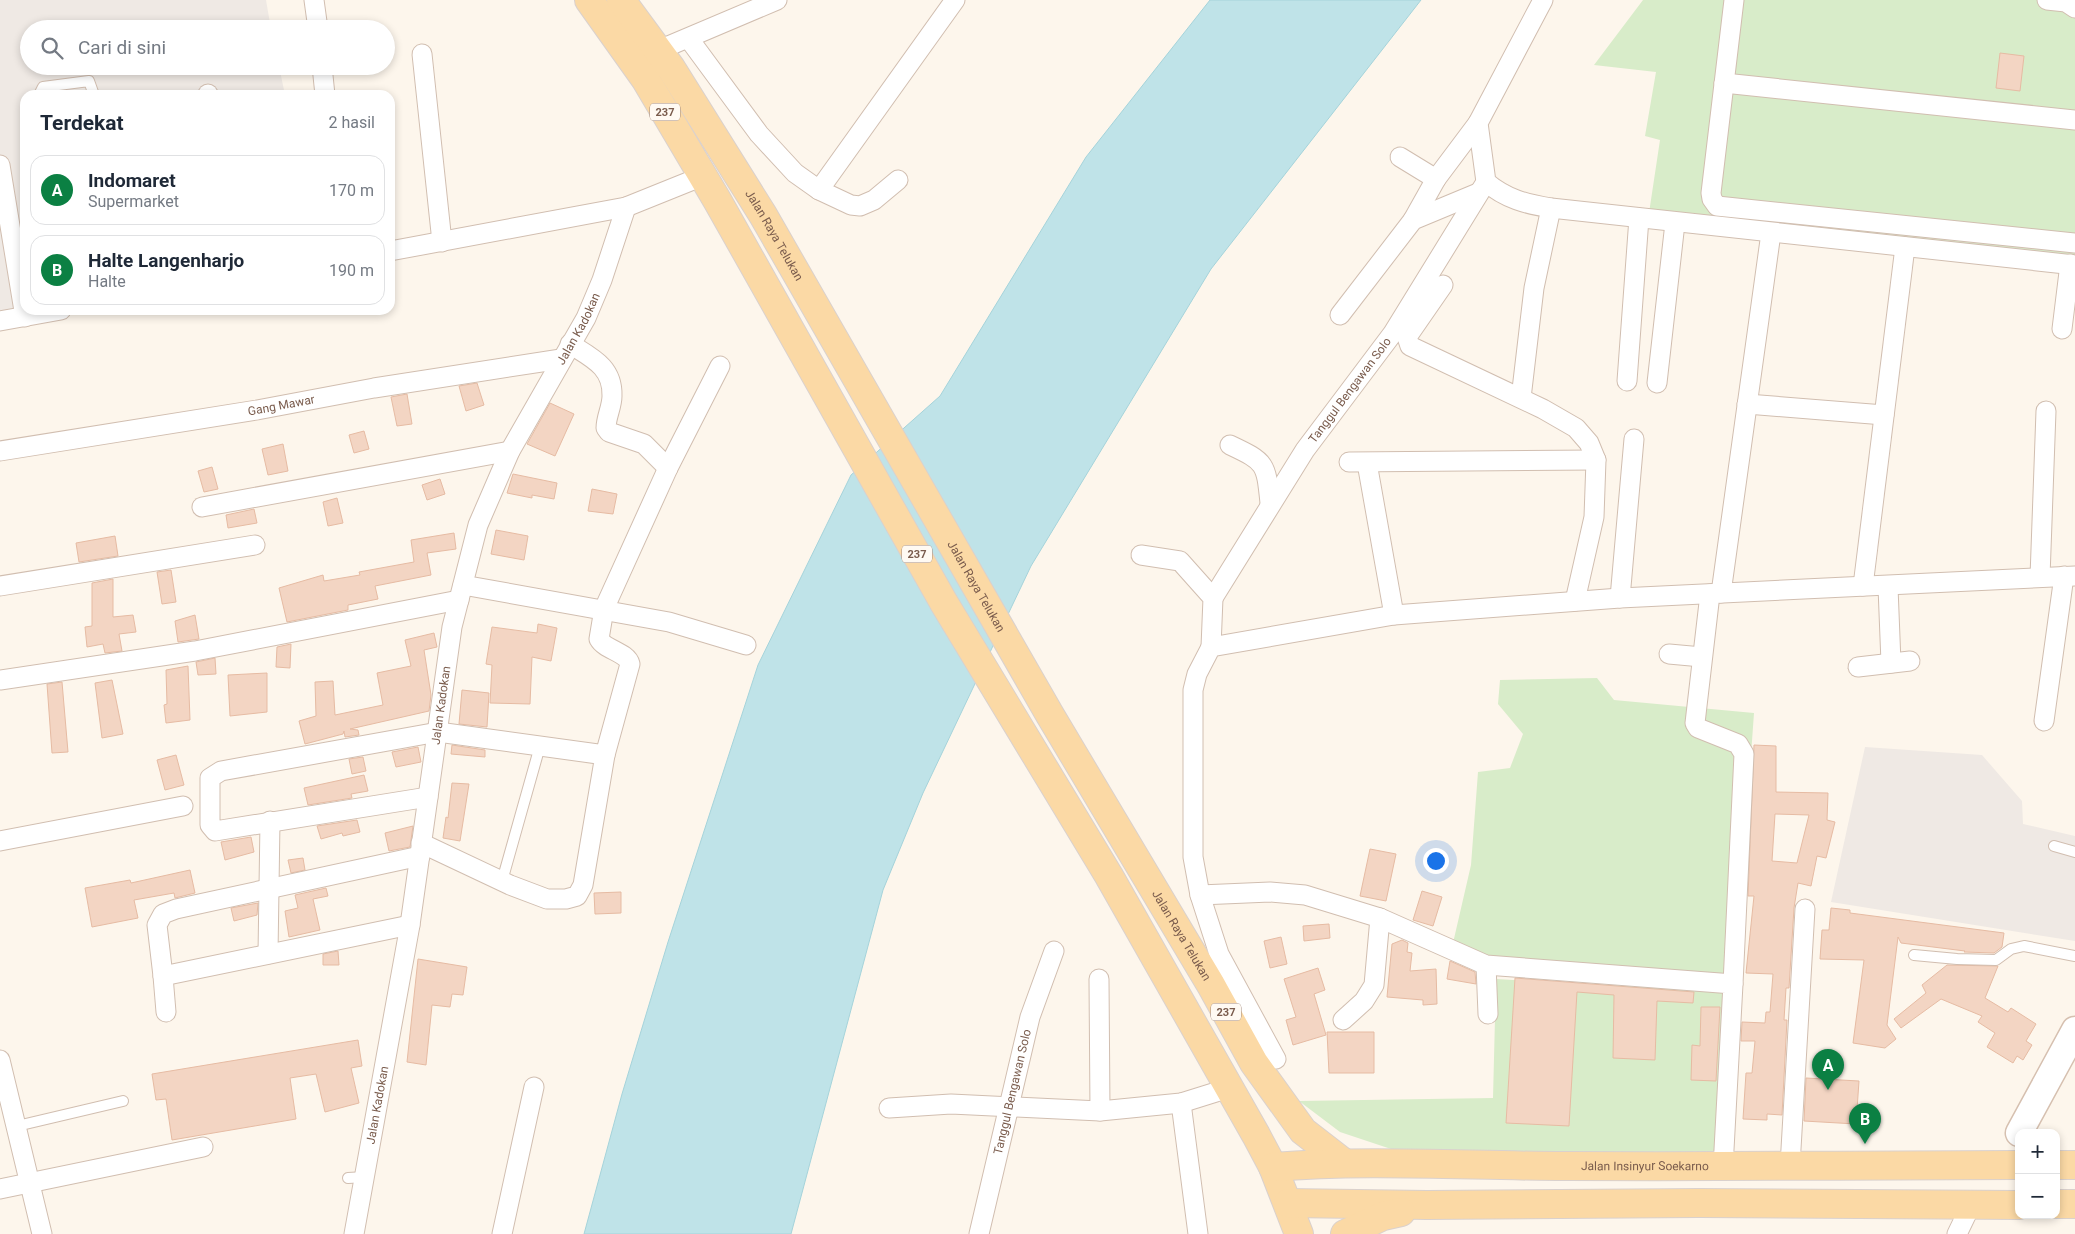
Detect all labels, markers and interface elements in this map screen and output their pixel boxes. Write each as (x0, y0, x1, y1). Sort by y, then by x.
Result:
search box (20, 20, 395, 75)
icon: search (38, 34, 66, 62)
text: Cari di sini (78, 36, 166, 59)
road number: 237 (650, 104, 680, 120)
text: Terdekat (40, 111, 124, 135)
text: 2 hasil (328, 113, 375, 132)
text: Indomaret (88, 169, 176, 192)
text: A (52, 181, 62, 200)
text: 170 m (329, 181, 374, 200)
street label: Jalan Raya Telukan (742, 187, 806, 283)
text: Supermarket (88, 192, 179, 211)
text: Halte Langenharjo (88, 249, 244, 272)
text: B (52, 261, 62, 280)
text: 190 m (329, 261, 374, 280)
text: Halte (88, 272, 126, 291)
street label: Jalan Kadokan (554, 291, 603, 367)
street label: Tanggul Bengawan Solo (1306, 335, 1394, 446)
street label: Gang Mawar (247, 392, 316, 418)
street label: Jalan Raya Telukan (945, 538, 1008, 634)
road number: 237 (902, 546, 932, 562)
street label: Jalan Kadokan (429, 665, 453, 745)
your location (1423, 848, 1449, 874)
street label: Jalan Raya Telukan (1149, 888, 1214, 983)
road number: 237 (1211, 1004, 1241, 1020)
street label: Tanggul Bengawan Solo (991, 1028, 1034, 1156)
pin: A (1812, 1049, 1844, 1090)
street label: Jalan Kadokan (363, 1065, 391, 1145)
pin: B (1849, 1103, 1881, 1144)
map controls (2015, 1129, 2060, 1219)
button: + (2015, 1129, 2060, 1174)
street label: Jalan Insinyur Soekarno (1581, 1159, 1709, 1173)
button: − (2015, 1174, 2060, 1219)

